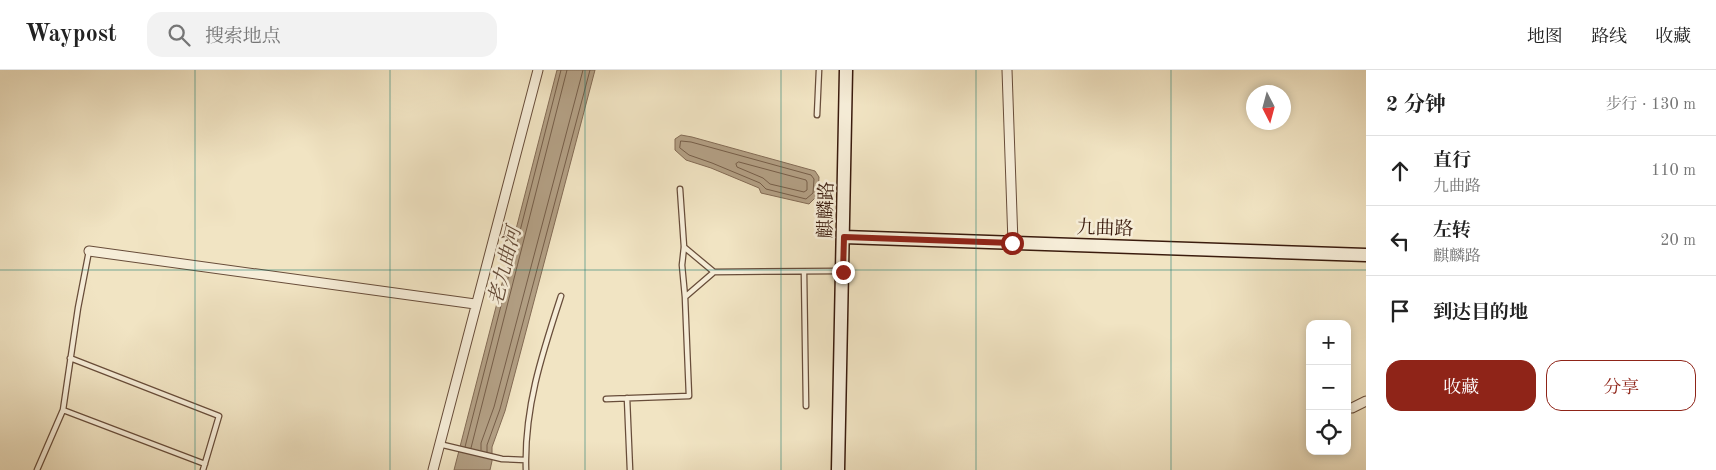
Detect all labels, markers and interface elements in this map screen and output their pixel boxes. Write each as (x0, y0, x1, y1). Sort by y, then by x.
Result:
search box (147, 12, 497, 57)
icon: search (165, 21, 193, 49)
text: Waypost (25, 23, 117, 47)
text: 搜索地点 (205, 28, 281, 47)
text: 地图 (1527, 28, 1563, 46)
text: 路线 (1591, 28, 1627, 46)
text: 收藏 (1655, 28, 1691, 46)
north arrow (1246, 85, 1291, 130)
text: 2 分钟 (1386, 95, 1446, 116)
text: 步行 · 130 m (1606, 97, 1696, 113)
text: 直行 (1433, 152, 1471, 171)
icon: ahead (1386, 157, 1414, 185)
text: 110 m (1651, 163, 1696, 179)
text: 九曲路 (1433, 179, 1481, 195)
street label: 麒麟路 (816, 181, 837, 239)
street label: 九曲路 (1076, 217, 1134, 240)
water label: 老九曲河 (485, 222, 526, 308)
text: 左转 (1433, 222, 1471, 241)
icon: left (1386, 227, 1414, 255)
route start (1001, 232, 1024, 255)
text: 20 m (1660, 233, 1696, 249)
text: 麒麟路 (1433, 249, 1481, 265)
route end (832, 261, 855, 284)
icon: arrive (1386, 297, 1414, 325)
text: 到达目的地 (1433, 304, 1528, 323)
map controls (1306, 320, 1351, 455)
button: + (1306, 320, 1351, 365)
button: 收藏 (1386, 360, 1536, 411)
button: 分享 (1546, 360, 1696, 411)
button: − (1306, 365, 1351, 410)
button: locate (1306, 410, 1351, 455)

